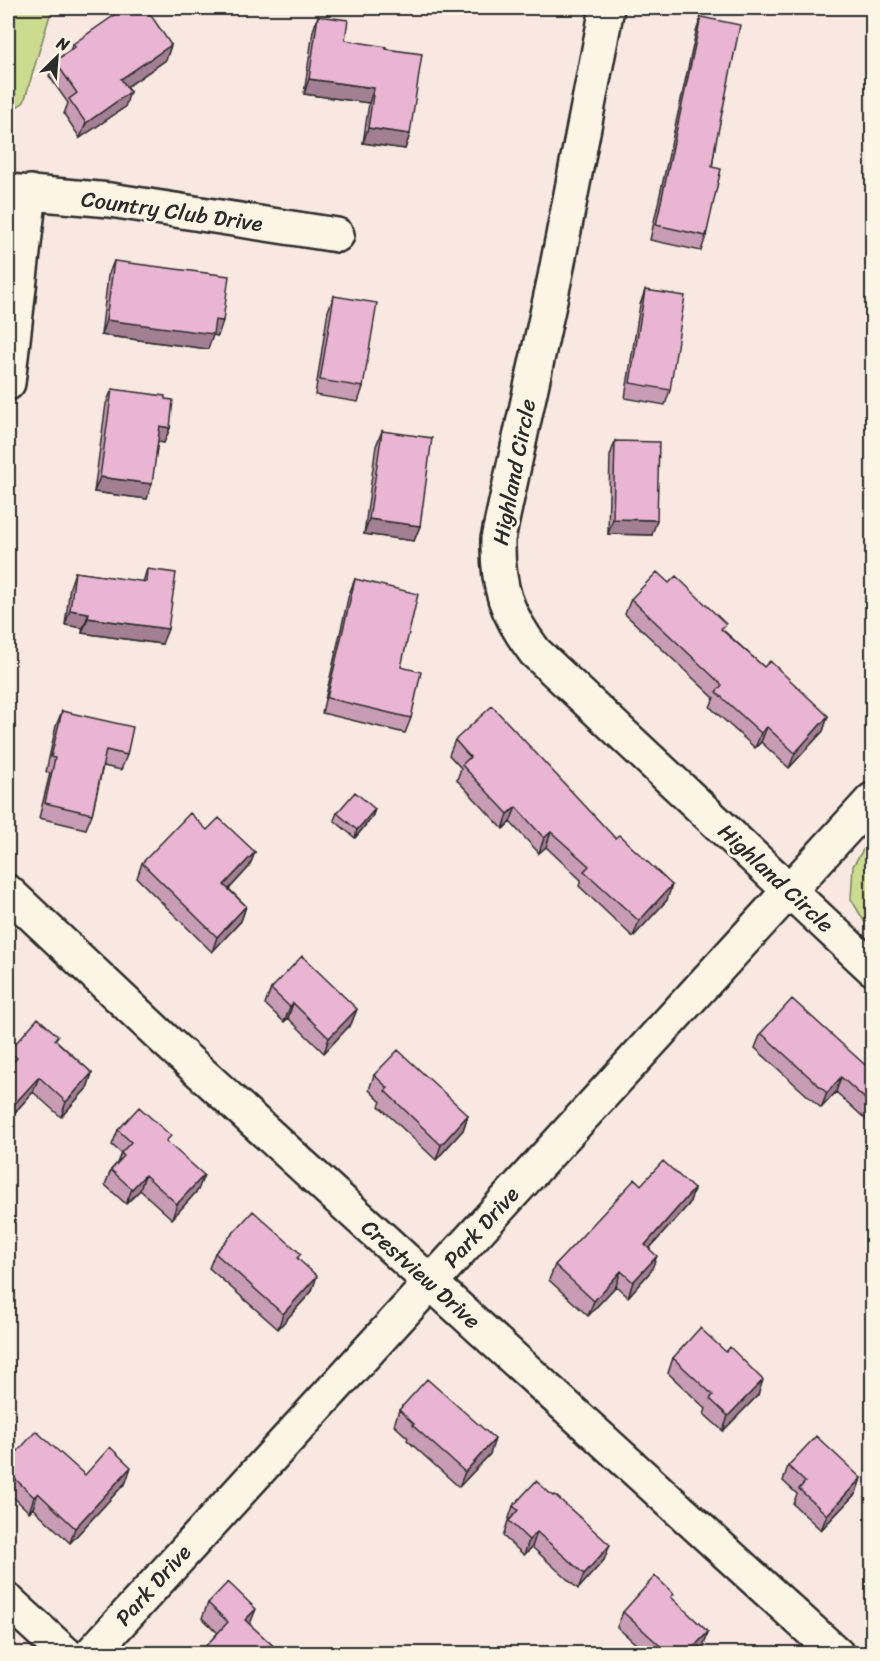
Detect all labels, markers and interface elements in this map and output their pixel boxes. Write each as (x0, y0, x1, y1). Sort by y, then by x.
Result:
north arrow (27, 27, 87, 87)
text: N (51, 28, 75, 60)
street label: Country Club Drive (79, 179, 266, 243)
street label: Highland Circle (481, 396, 547, 548)
street label: Highland Circle (709, 813, 843, 943)
street label: Park Drive (433, 1177, 529, 1277)
street label: Crestview Drive (352, 1209, 490, 1339)
street label: Park Drive (105, 1535, 201, 1635)

